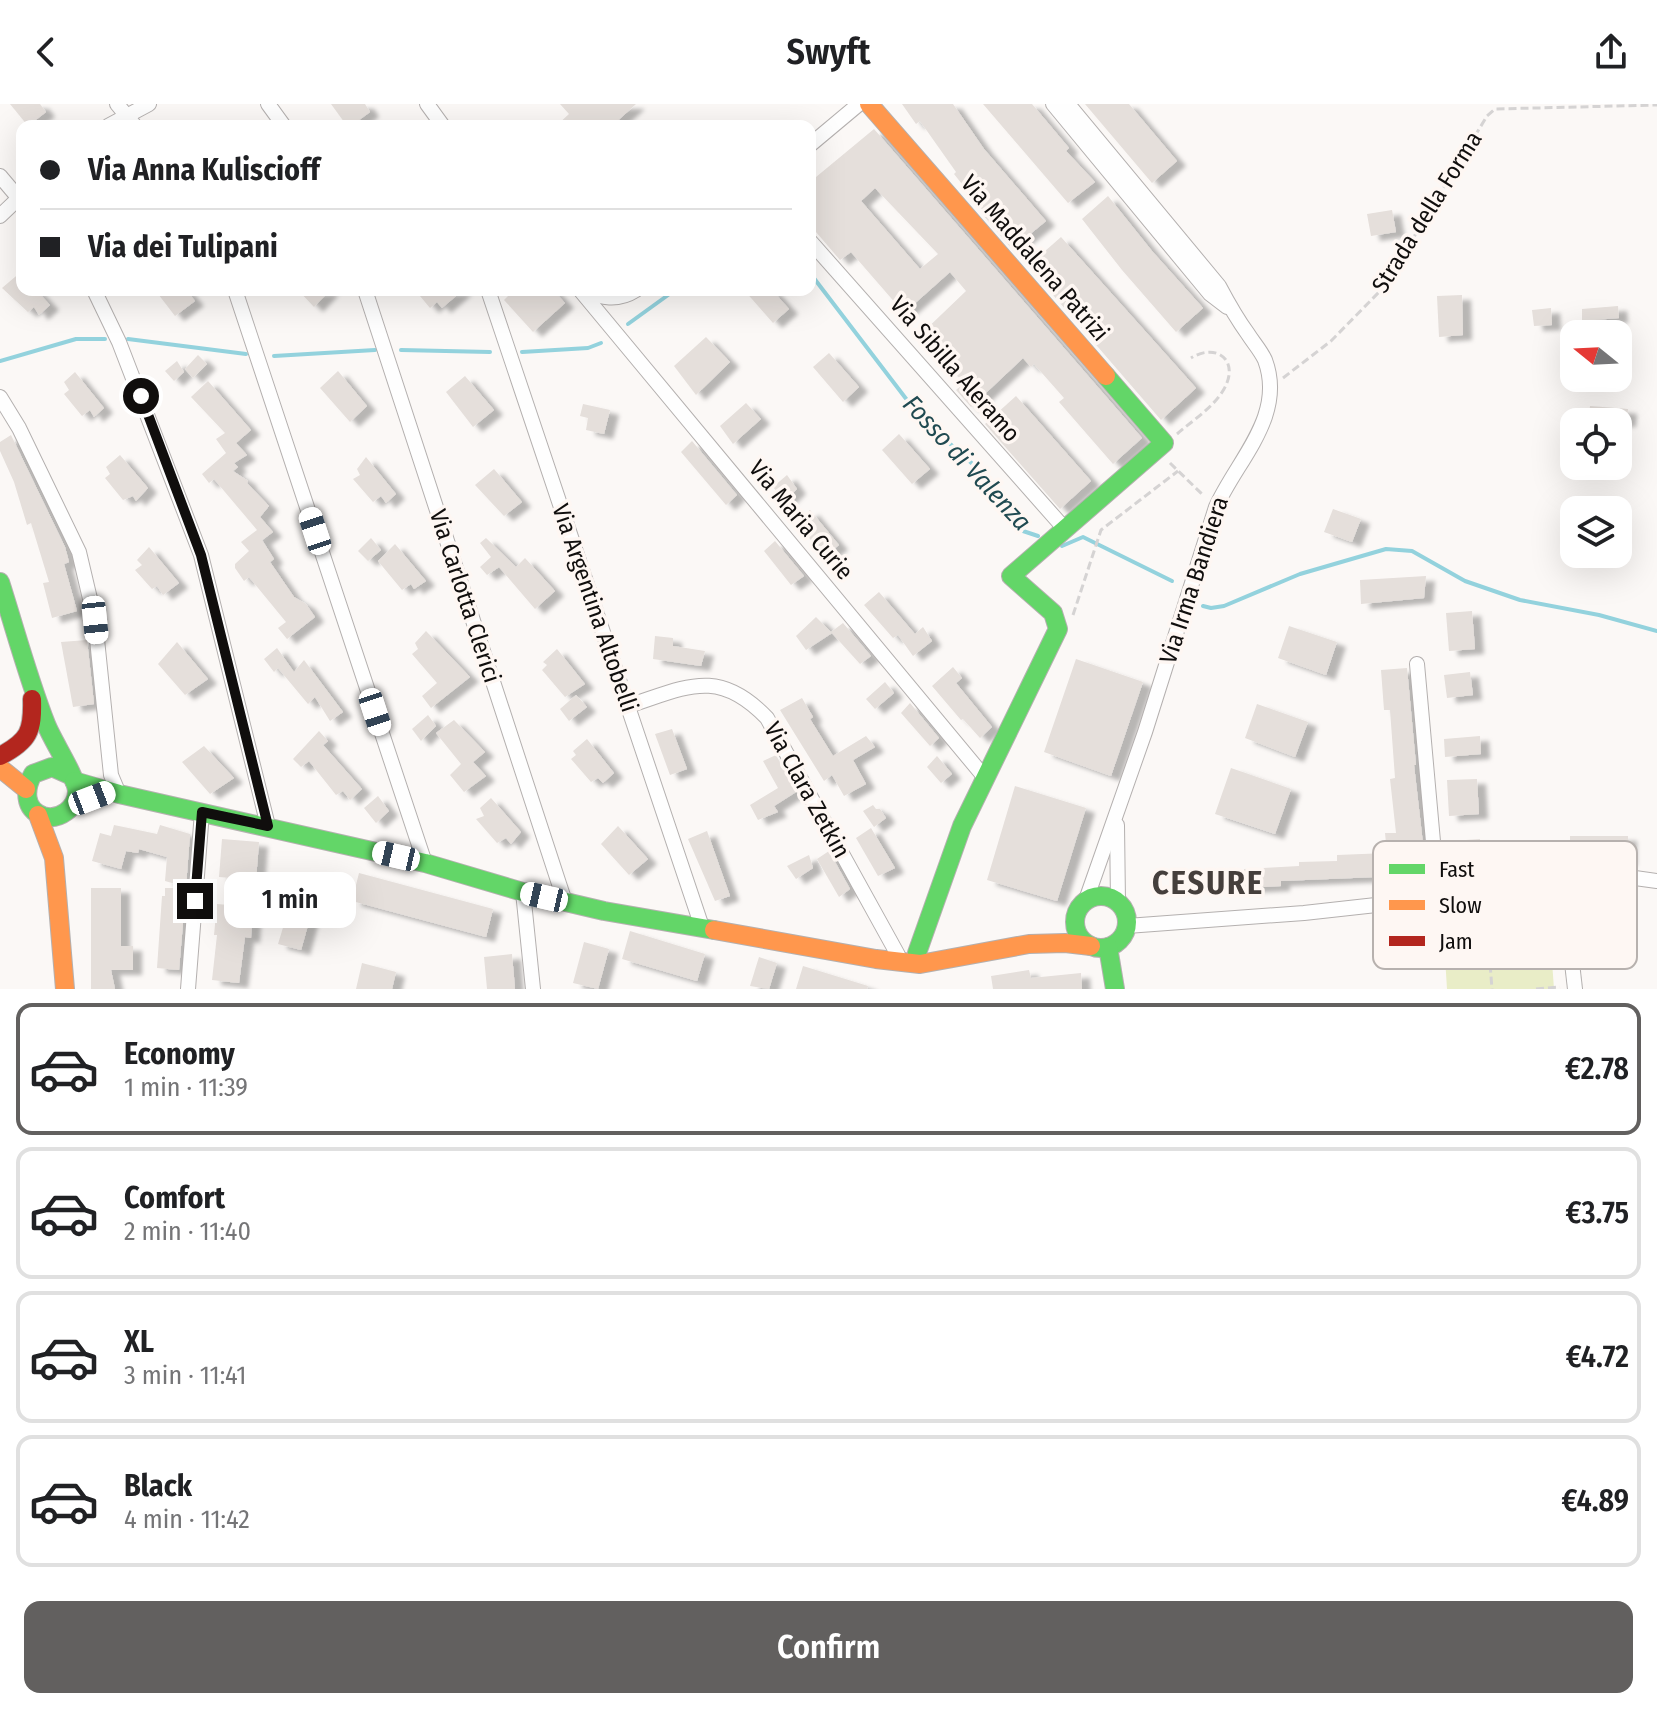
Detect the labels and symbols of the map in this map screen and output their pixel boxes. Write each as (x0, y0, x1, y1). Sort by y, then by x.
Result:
street label: Strada della Forma (1366, 126, 1488, 298)
street label: Via Maddalena Patrizi (955, 169, 1115, 347)
street label: Via Sibilla Aleramo (884, 291, 1026, 447)
north arrow (1560, 320, 1632, 392)
route start (123, 378, 159, 414)
water label: Fosso di Valenza (896, 389, 1038, 537)
street label: Via Maria Curie (743, 455, 859, 585)
street label: Via Irma Bandiera (1154, 493, 1234, 667)
street label: Via Argentina Altobelli (546, 500, 644, 716)
car (296, 504, 334, 558)
street label: Via Carlotta Clerici (424, 506, 506, 686)
car (81, 595, 109, 645)
car (356, 685, 394, 739)
street label: Via Clara Zetkin (758, 717, 856, 863)
car (65, 778, 119, 818)
car (370, 839, 422, 873)
legend (1373, 841, 1637, 969)
text: Fast (1439, 856, 1475, 883)
district label: CESURE (1152, 864, 1264, 902)
callout: 1 min (223, 873, 355, 929)
car (518, 880, 570, 914)
route end (177, 883, 213, 919)
text: Slow (1439, 892, 1482, 919)
text: Jam (1439, 928, 1473, 955)

